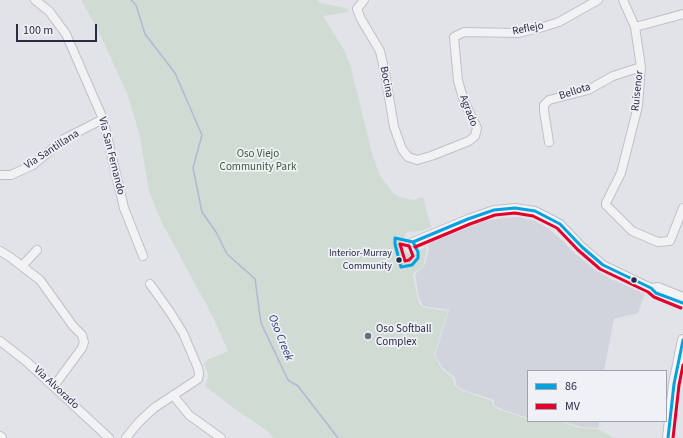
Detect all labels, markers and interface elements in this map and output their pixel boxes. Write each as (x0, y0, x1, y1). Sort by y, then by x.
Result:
scale bar (18, 16, 99, 42)
street label: Reflejo (511, 19, 545, 39)
text: 100 m (23, 22, 53, 39)
street label: Bocina (376, 65, 396, 99)
street label: Ruisenor (629, 70, 647, 112)
street label: Bellota (558, 81, 592, 103)
street label: Agrado (456, 93, 480, 129)
street label: Via San Fernando (95, 116, 127, 196)
street label: Via Santillana (22, 127, 82, 173)
park label: Oso Viejo Community Park (220, 148, 296, 174)
place label: Interior-Murray Community (329, 248, 392, 272)
marker: Interior-Murray Community (394, 255, 404, 265)
unlabelled marker (629, 275, 639, 285)
water label: Oso Creek (264, 313, 296, 363)
place label: Oso Softball Complex (376, 323, 432, 349)
marker: Oso Softball Complex (363, 331, 373, 341)
street label: Via Alvorado (31, 364, 81, 412)
legend (527, 370, 667, 422)
text: 86 (565, 378, 577, 395)
text: MV (565, 398, 580, 415)

